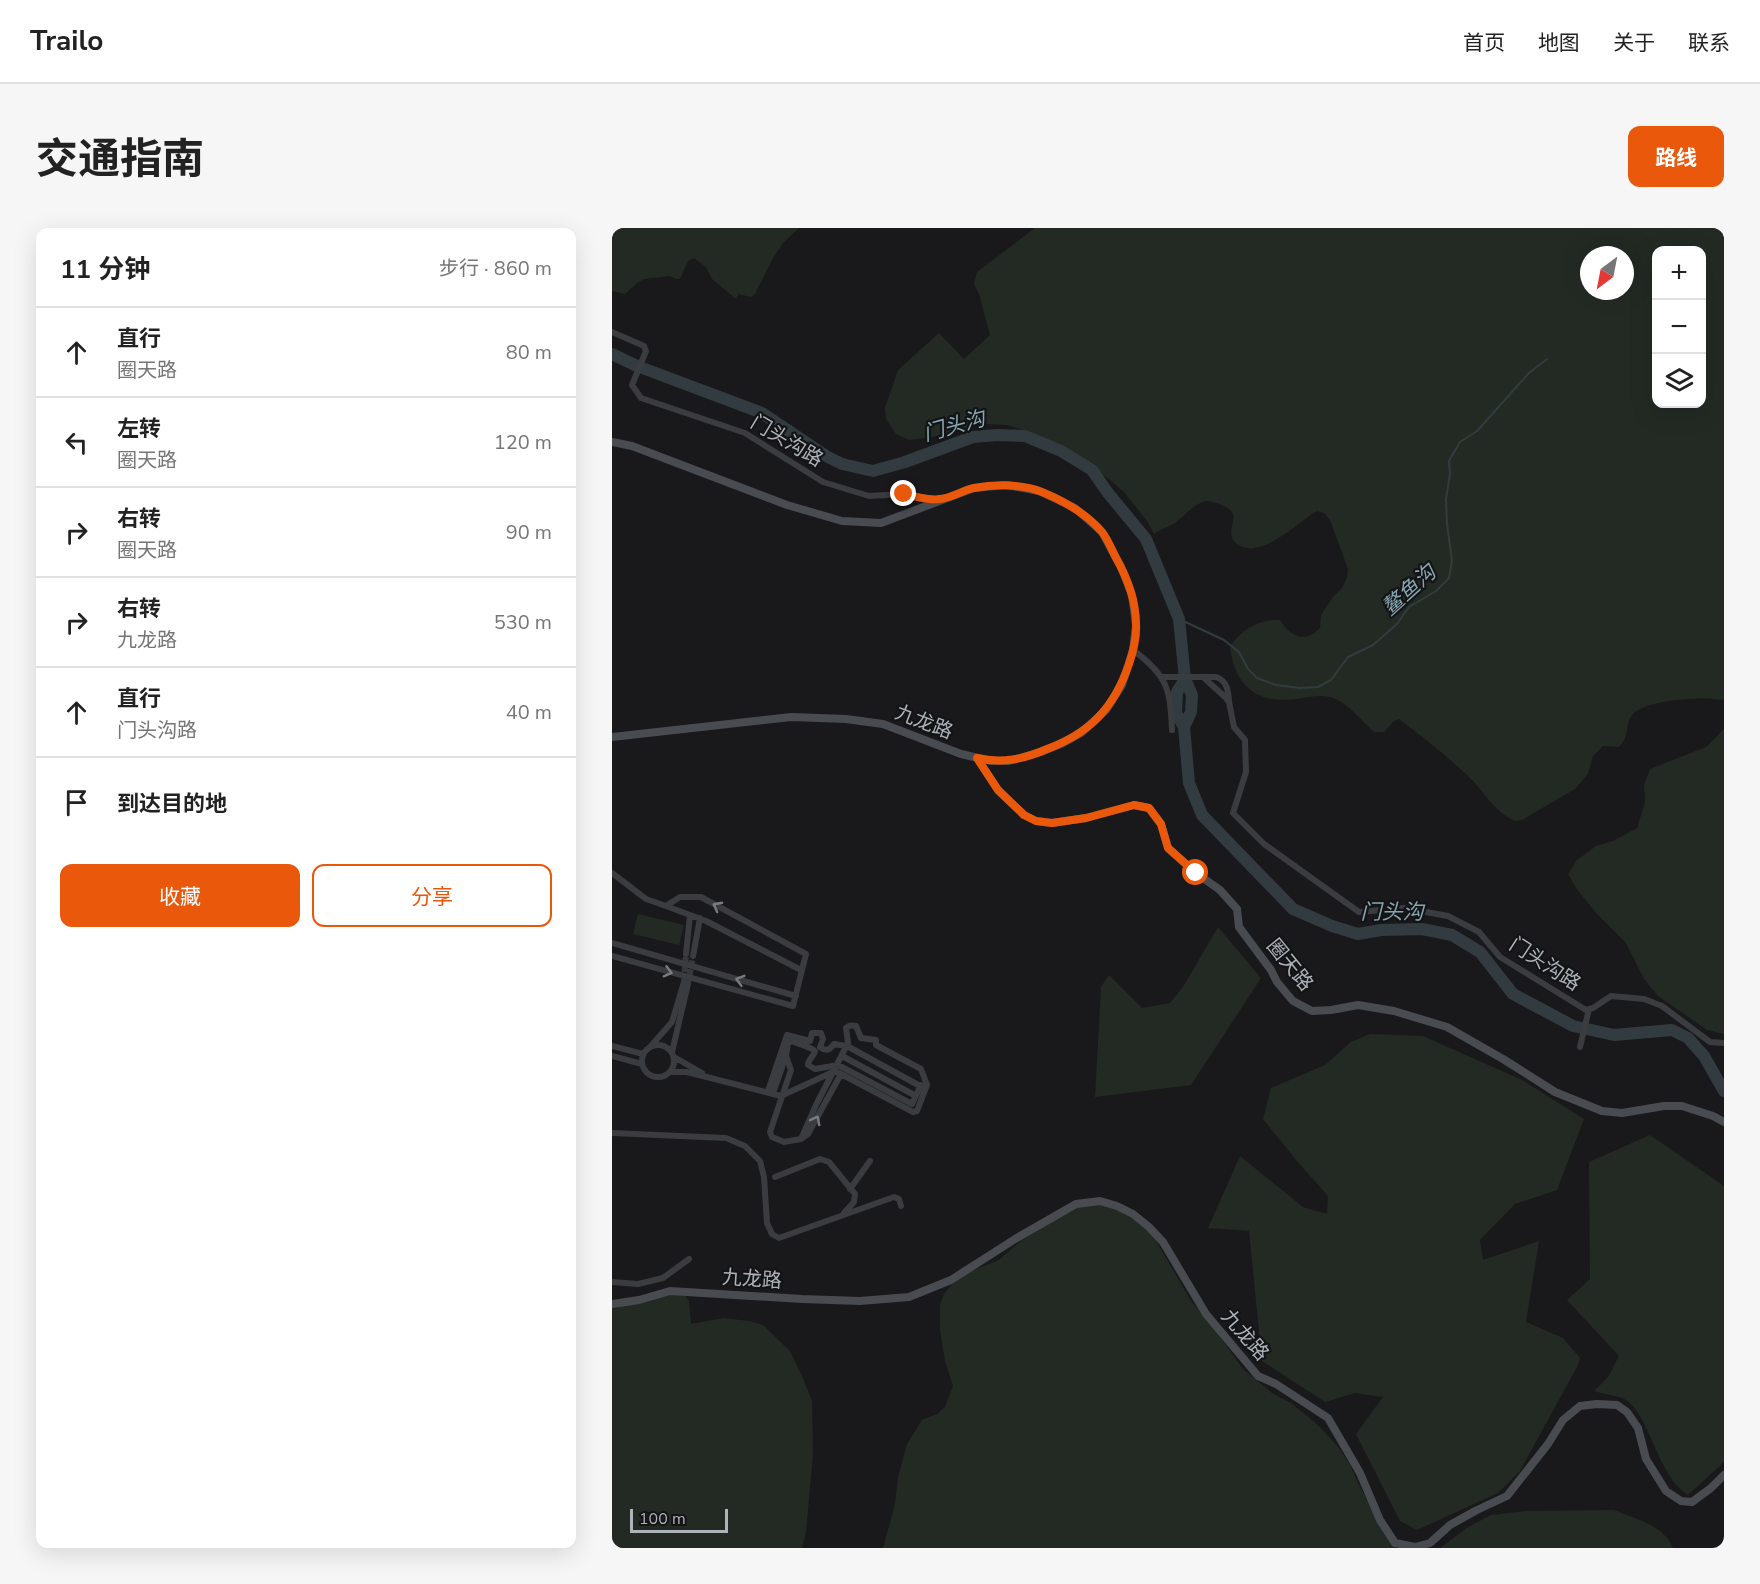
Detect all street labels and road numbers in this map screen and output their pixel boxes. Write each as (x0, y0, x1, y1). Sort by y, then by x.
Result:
street label: 门头沟路 (746, 409, 828, 473)
street label: 九龙路 (891, 699, 957, 745)
street label: 门头沟路 (1504, 931, 1586, 997)
street label: 圈天路 (1261, 933, 1319, 997)
street label: 九龙路 (721, 1263, 783, 1295)
street label: 九龙路 (1215, 1304, 1275, 1366)

